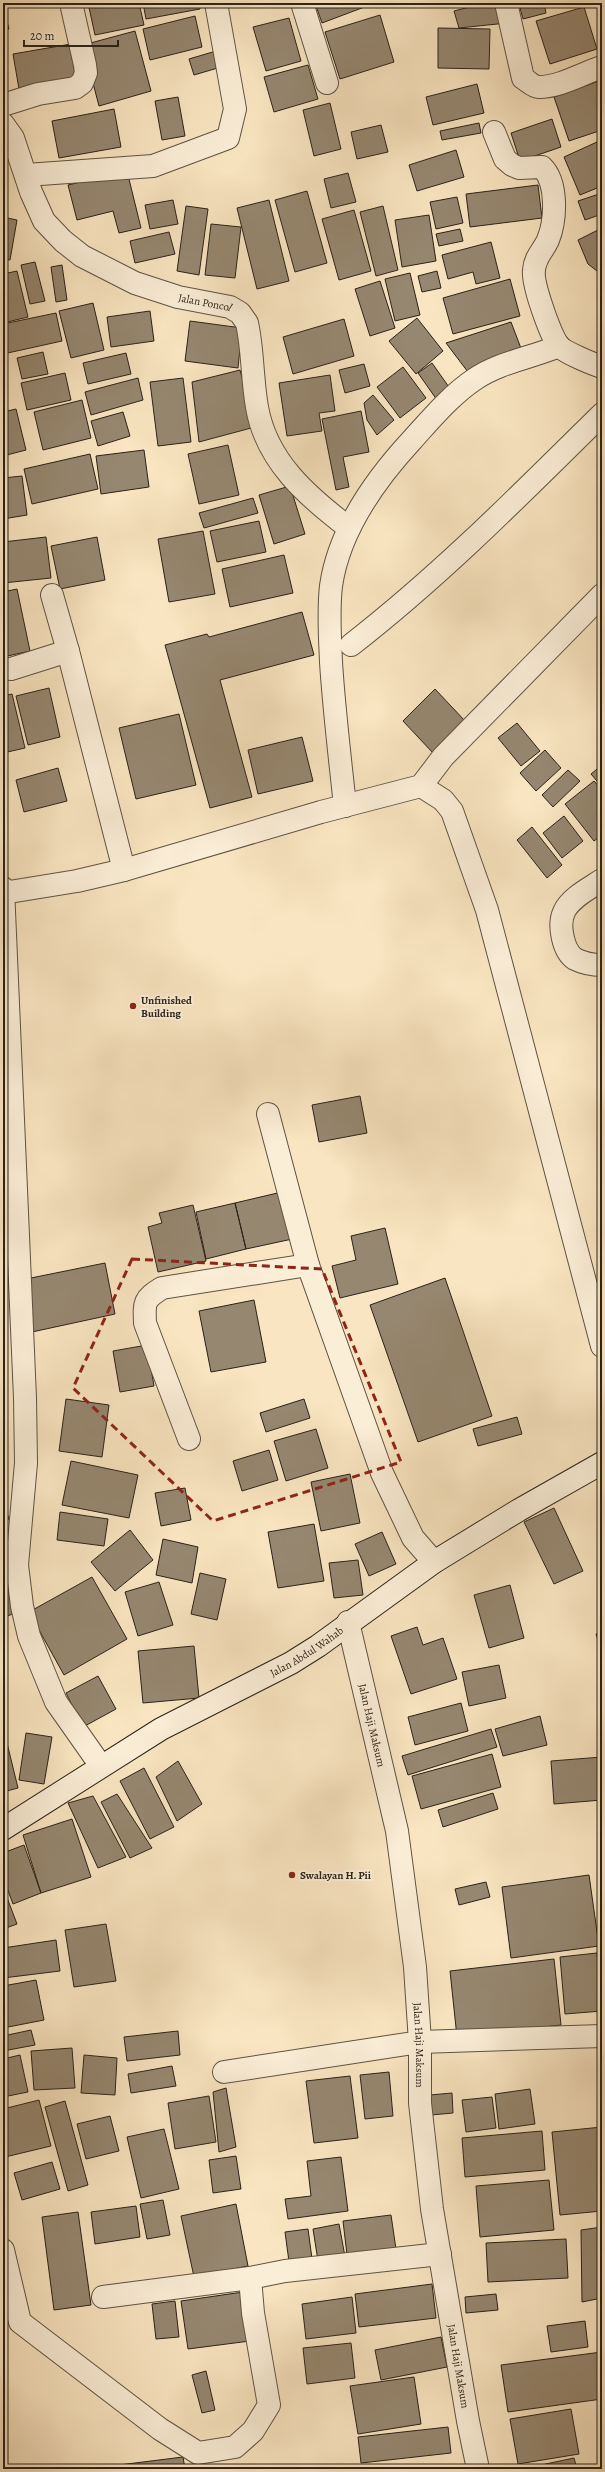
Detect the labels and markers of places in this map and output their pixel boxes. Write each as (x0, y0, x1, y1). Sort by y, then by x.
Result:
place label: Unfinished Building (141, 993, 192, 1021)
marker: Unfinished Building (128, 1001, 138, 1011)
place label: Swalayan H. Pii (300, 1868, 371, 1883)
marker: Swalayan H. Pii (287, 1870, 297, 1880)

